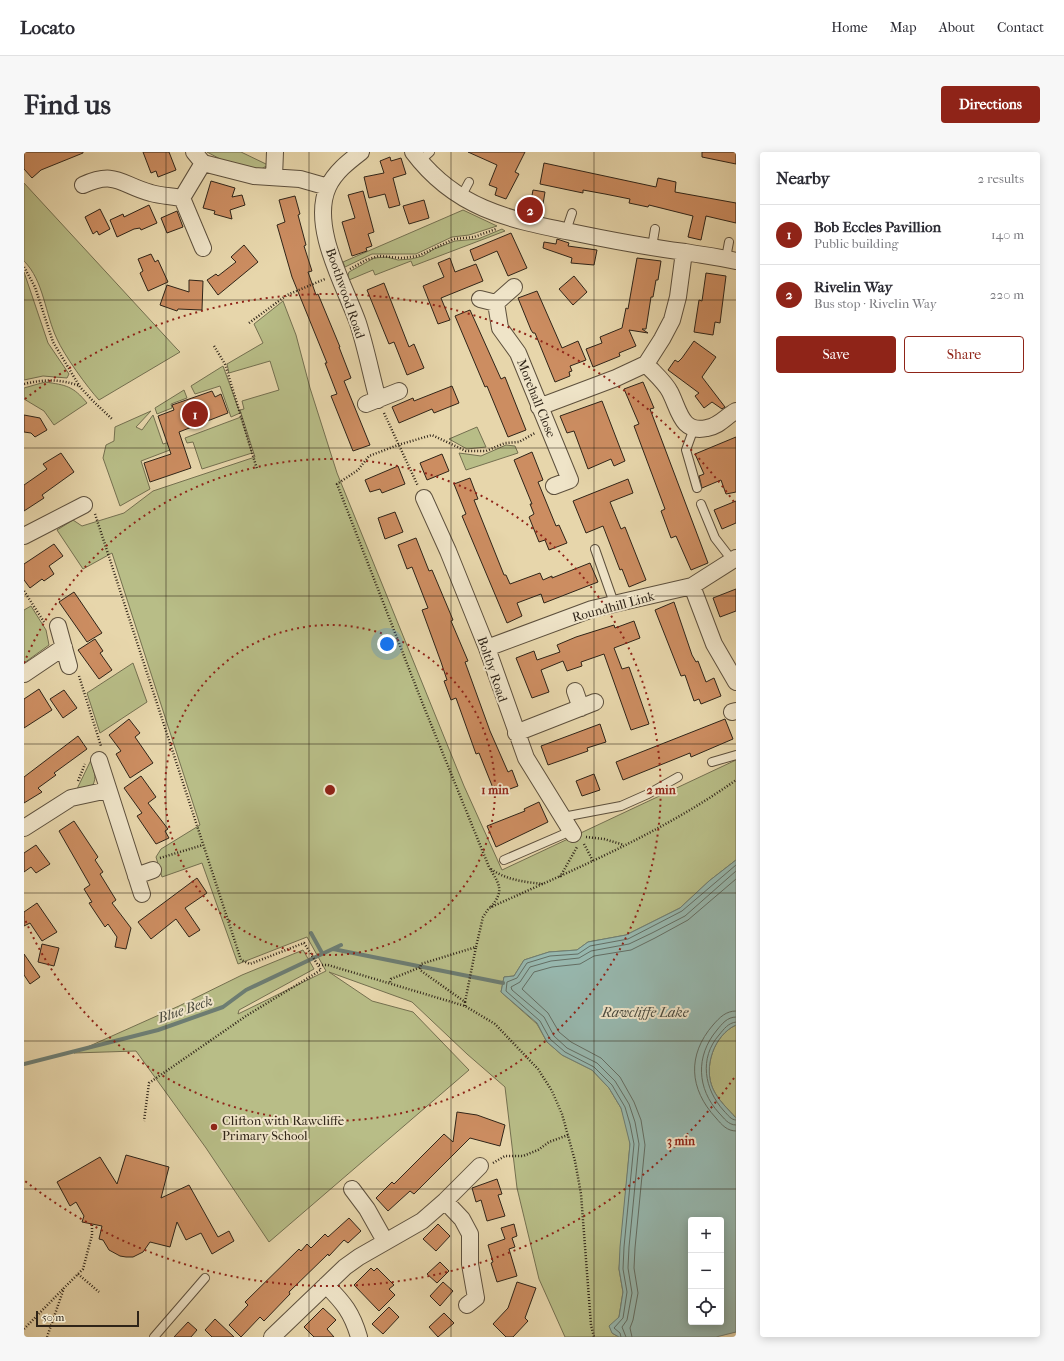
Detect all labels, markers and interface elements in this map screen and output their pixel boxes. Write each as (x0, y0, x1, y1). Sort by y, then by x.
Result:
text: Locato (20, 17, 75, 39)
text: Home (831, 19, 868, 36)
text: Map (890, 19, 917, 36)
text: About (939, 19, 975, 36)
text: Contact (997, 19, 1044, 36)
button: Directions (941, 86, 1040, 123)
text: Find us (24, 88, 111, 121)
text: Nearby (776, 168, 830, 188)
text: 2 results (978, 171, 1024, 186)
pin: 2 (517, 195, 543, 225)
text: Bob Eccles Pavillion (814, 218, 941, 236)
text: 1 (787, 227, 791, 242)
text: 140 m (991, 227, 1024, 242)
text: Public building (814, 236, 899, 251)
street label: Boothwood Road (323, 246, 368, 341)
text: Rivelin Way (814, 278, 893, 296)
text: 2 (786, 287, 792, 302)
text: 220 m (990, 287, 1024, 302)
text: Bus stop · Rivelin Way (814, 296, 937, 311)
button: Save (776, 336, 896, 373)
button: Share (904, 336, 1024, 373)
street label: Morehall Close (514, 357, 559, 440)
pin: 1 (182, 399, 208, 429)
street label: Roundhill Link (570, 588, 656, 625)
your location (377, 634, 397, 654)
street label: Boltby Road (474, 634, 511, 705)
centre of rings (323, 783, 337, 797)
text: 1 min (481, 783, 510, 797)
text: 2 min (646, 783, 677, 797)
water label: Blue Beck (155, 992, 215, 1027)
water label: Rawcliffe Lake (601, 1004, 689, 1021)
place label: Clifton with Rawcliffe Primary School (222, 1113, 345, 1143)
marker: Clifton with Rawcliffe Primary School (209, 1122, 219, 1132)
text: 3 min (667, 1134, 696, 1149)
map controls (688, 1217, 724, 1325)
button: + (688, 1217, 724, 1253)
button: − (688, 1253, 724, 1289)
button: locate (688, 1289, 724, 1325)
scale bar (36, 1309, 139, 1328)
text: 50 m (42, 1311, 64, 1324)

